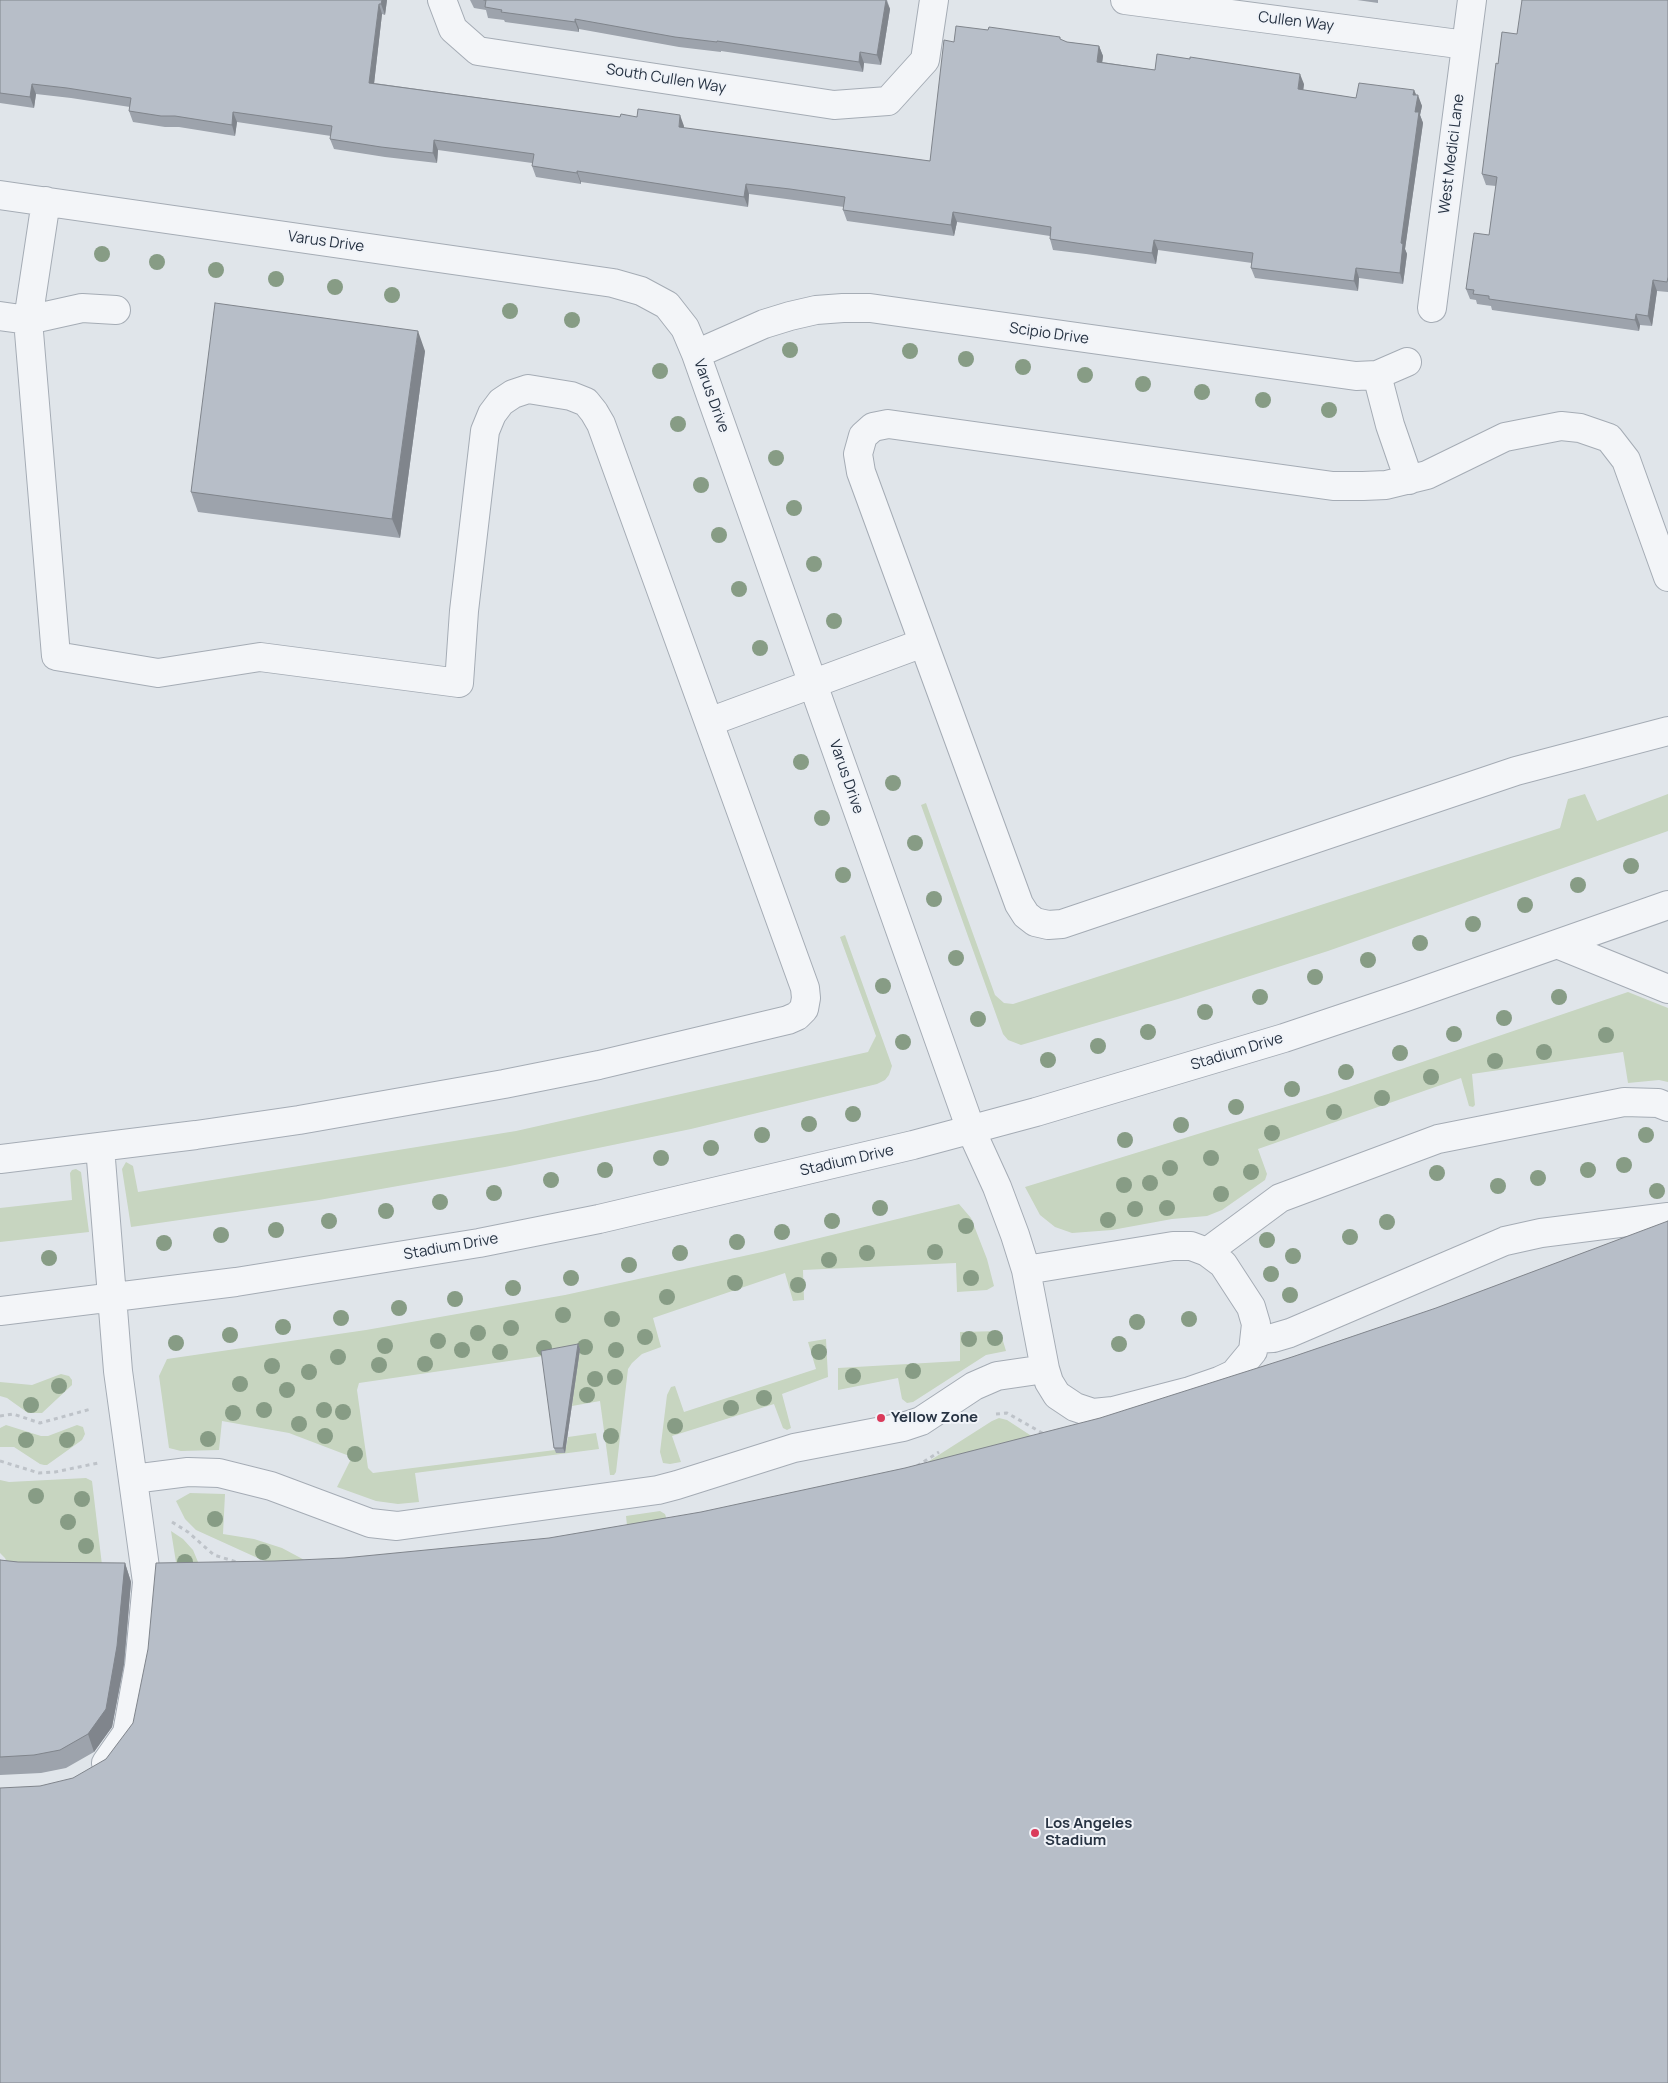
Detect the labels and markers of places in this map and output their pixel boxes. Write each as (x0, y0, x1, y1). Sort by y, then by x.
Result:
place label: Yellow Zone (891, 1409, 978, 1427)
marker: Yellow Zone (875, 1412, 887, 1424)
place label: Los Angeles Stadium (1045, 1815, 1132, 1850)
marker: Los Angeles Stadium (1029, 1827, 1041, 1839)

